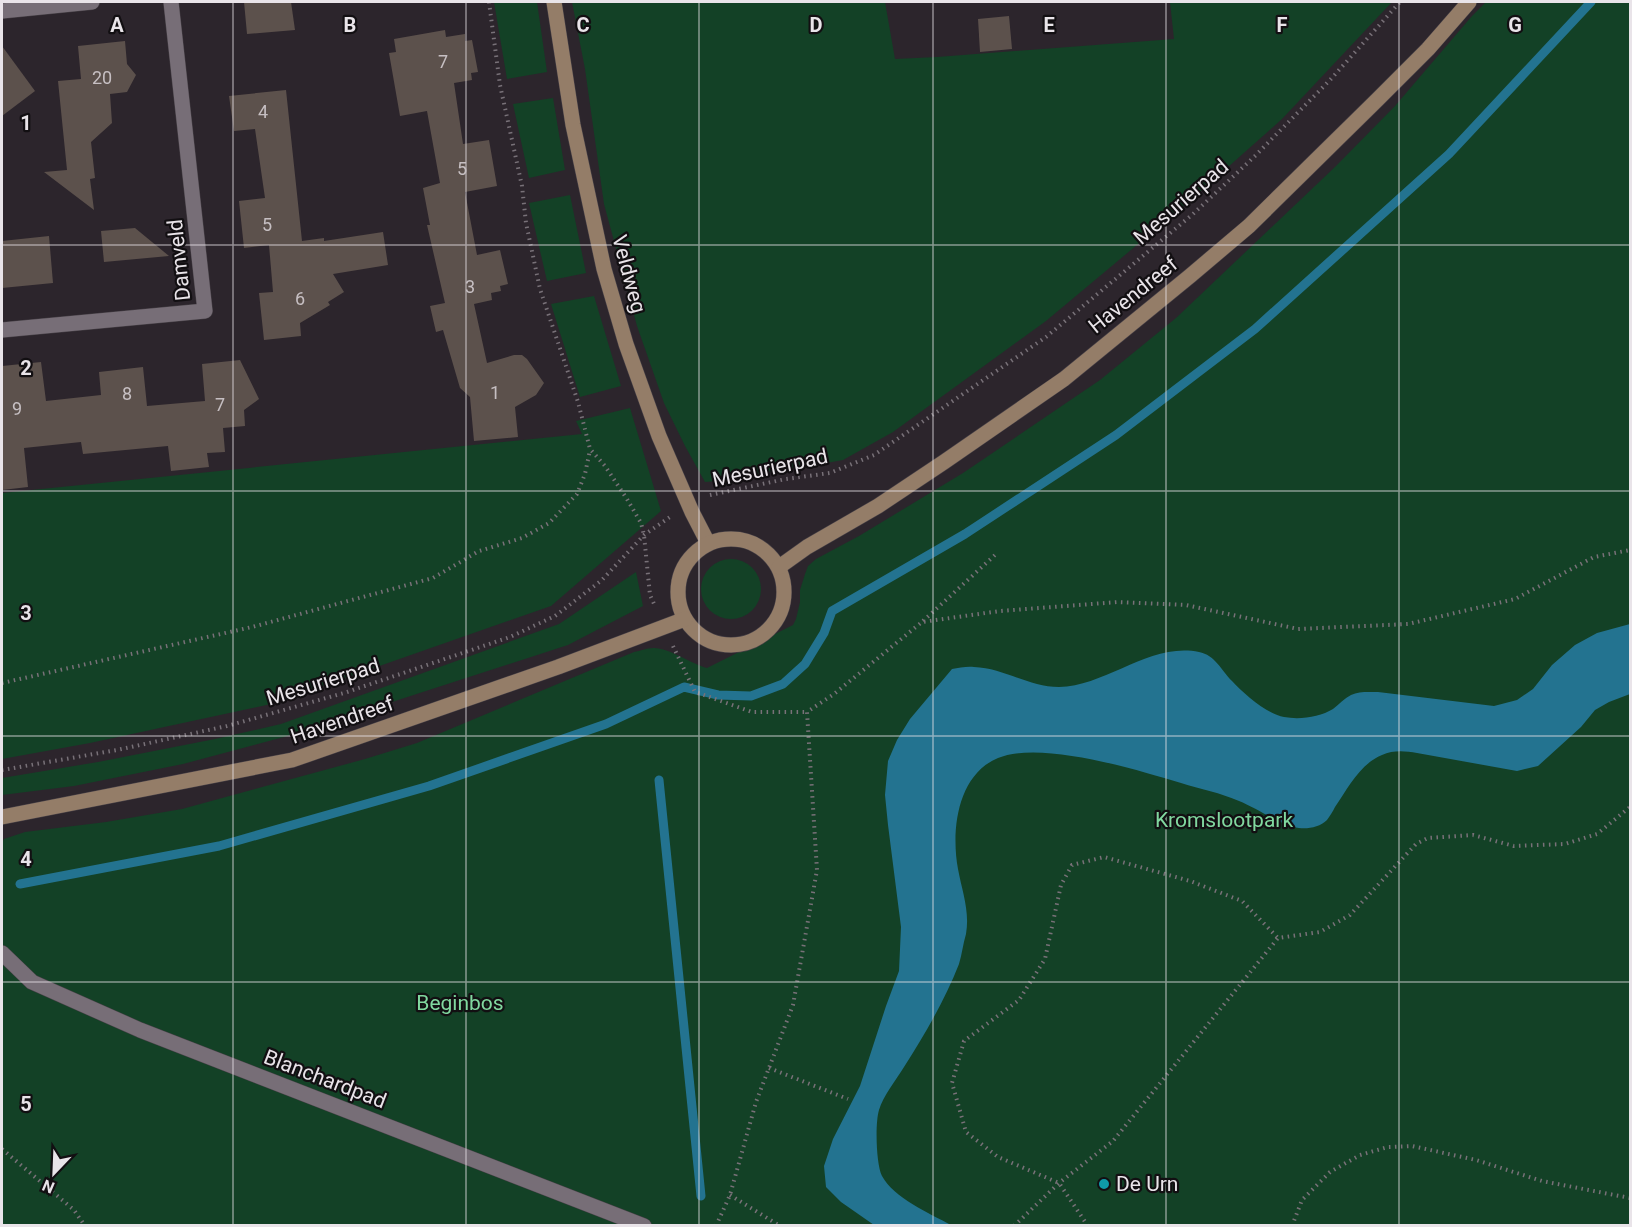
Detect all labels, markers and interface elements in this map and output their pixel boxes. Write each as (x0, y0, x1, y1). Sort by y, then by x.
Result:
text: A (110, 13, 124, 37)
text: B (344, 13, 356, 37)
text: C (576, 13, 590, 37)
text: D (810, 13, 823, 37)
text: E (1043, 13, 1055, 37)
text: F (1277, 13, 1288, 37)
text: G (1508, 13, 1522, 37)
house number: 7 (438, 51, 448, 72)
house number: 20 (92, 67, 112, 88)
house number: 4 (258, 101, 268, 122)
text: 1 (20, 111, 32, 135)
street label: Mesurierpad (1129, 154, 1233, 250)
house number: 5 (457, 158, 467, 179)
house number: 5 (262, 214, 272, 235)
street label: Damveld (163, 218, 195, 302)
street label: Veldweg (607, 232, 651, 316)
street label: Havendreef (1084, 251, 1183, 338)
house number: 3 (465, 276, 475, 297)
house number: 6 (295, 288, 305, 309)
text: 2 (20, 356, 32, 380)
house number: 1 (490, 382, 500, 403)
house number: 8 (122, 383, 132, 404)
house number: 7 (215, 394, 225, 415)
house number: 9 (12, 398, 22, 419)
street label: Mesurierpad (710, 444, 830, 492)
text: 3 (20, 601, 32, 625)
street label: Mesurierpad (263, 653, 383, 711)
street label: Havendreef (287, 691, 397, 749)
park label: Kromslootpark (1155, 808, 1293, 832)
text: 4 (20, 847, 32, 871)
park label: Beginbos (416, 991, 504, 1015)
street label: Blanchardpad (260, 1045, 390, 1113)
text: 5 (20, 1092, 32, 1116)
north arrow (24, 1143, 84, 1203)
place label: De Urn (1116, 1172, 1178, 1196)
text: N (39, 1175, 57, 1197)
marker: De Urn (1097, 1177, 1111, 1191)

